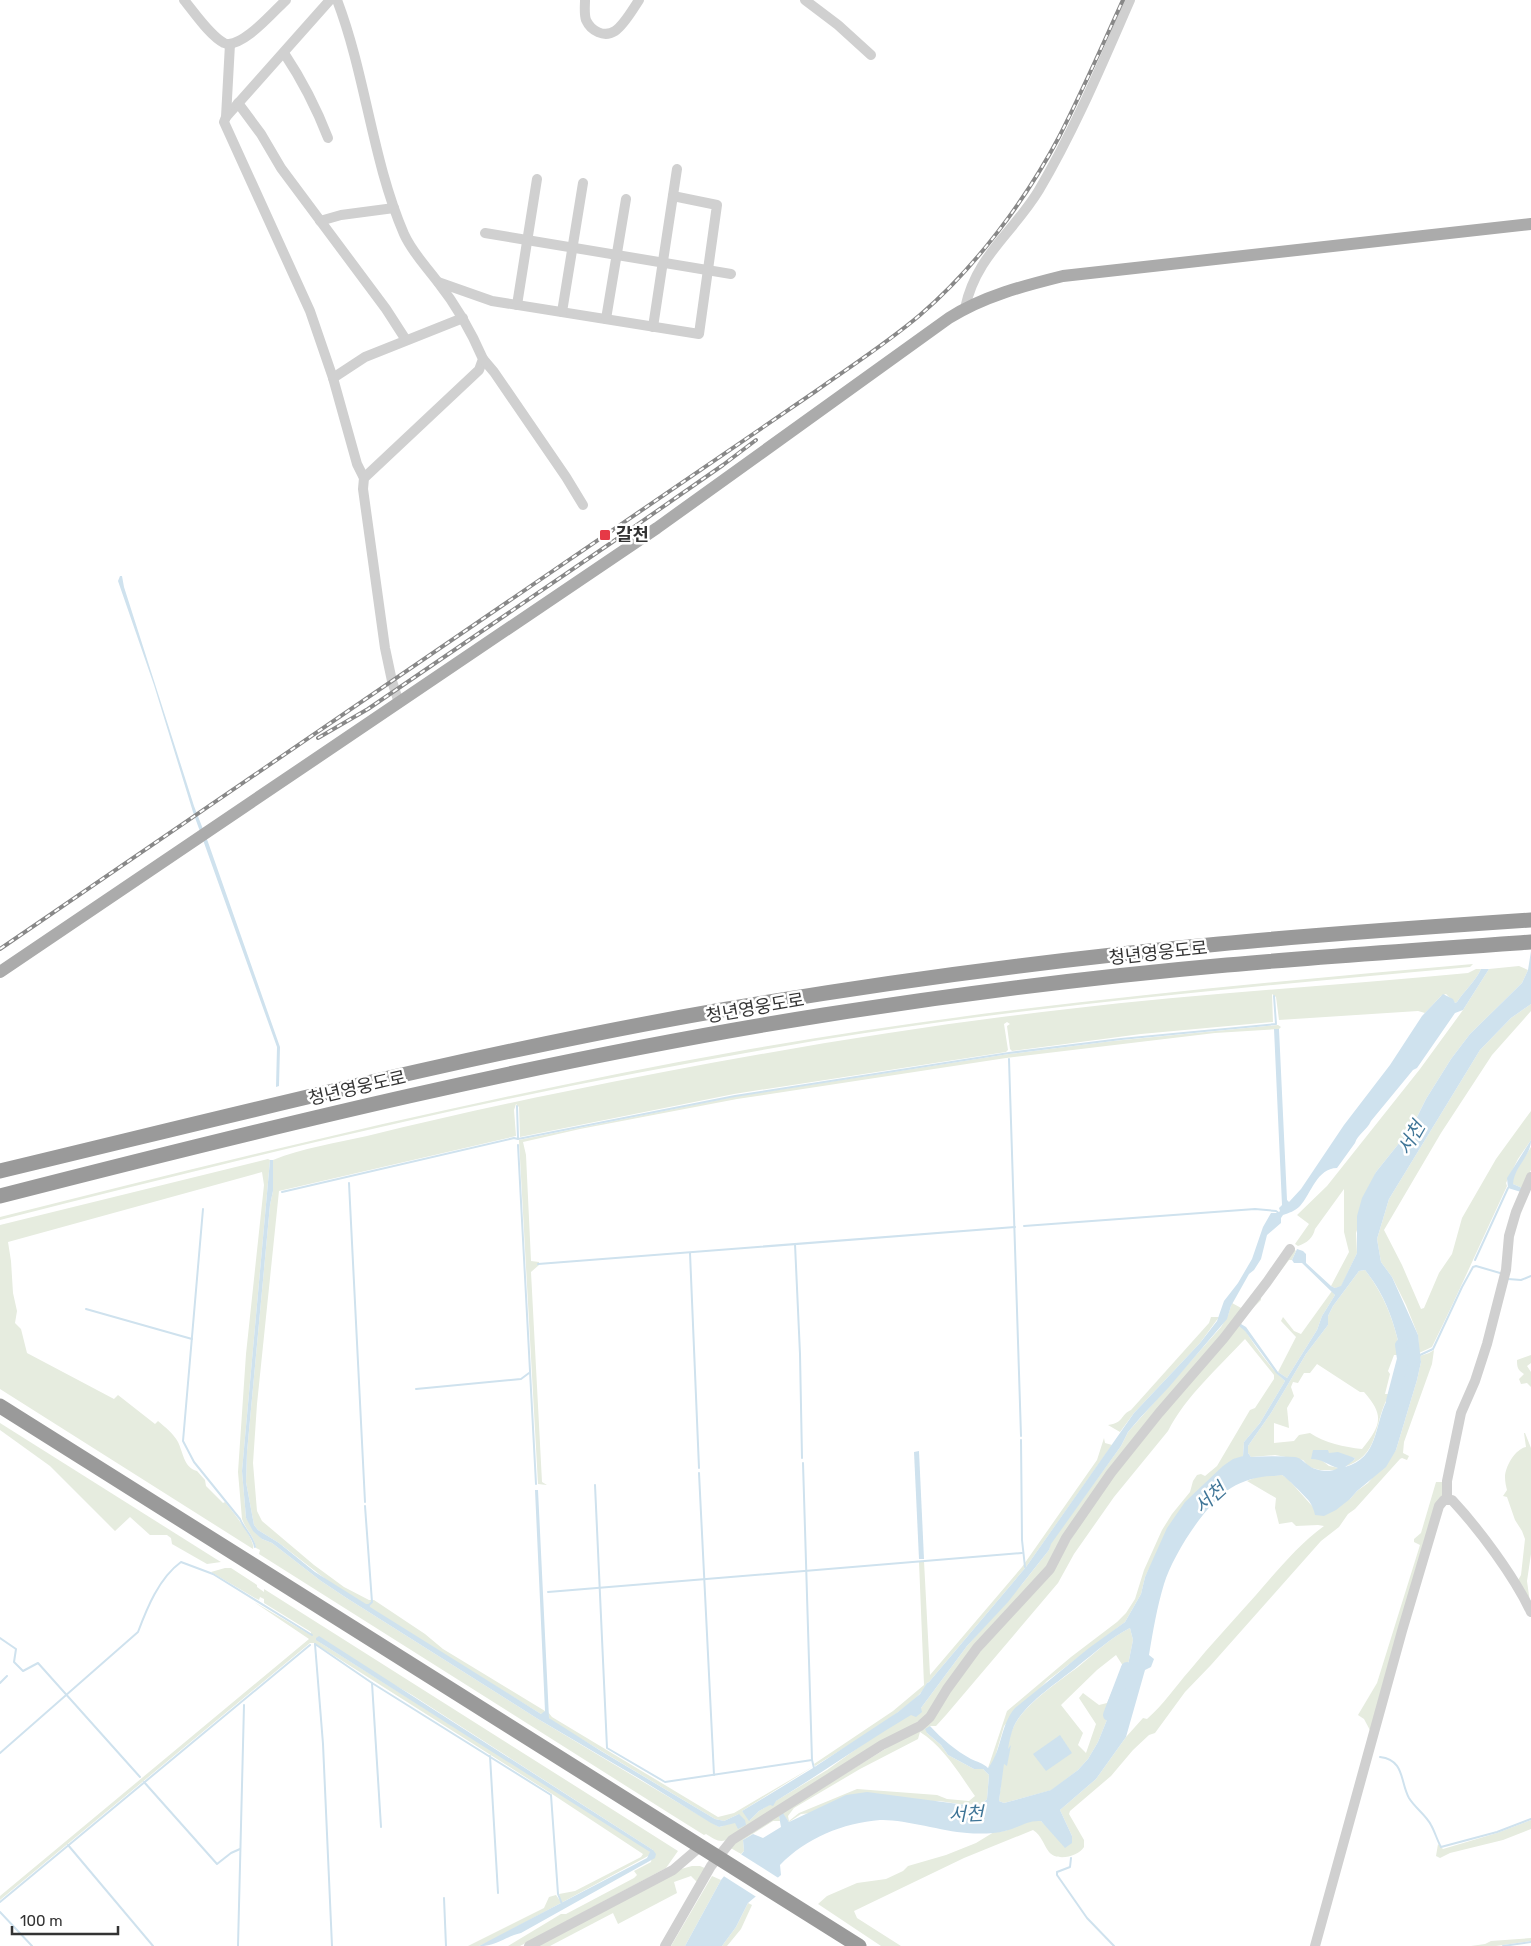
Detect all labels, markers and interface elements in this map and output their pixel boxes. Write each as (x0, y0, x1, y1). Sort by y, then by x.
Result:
place label: 갈천 (616, 524, 649, 546)
marker: 갈천 (598, 528, 612, 542)
street label: 청년영웅도로 (1107, 937, 1209, 969)
street label: 청년영웅도로 (704, 989, 806, 1027)
street label: 청년영웅도로 (306, 1066, 408, 1110)
water label: 서천 (1392, 1116, 1430, 1159)
water label: 서천 (1189, 1477, 1232, 1518)
water label: 서천 (948, 1802, 985, 1826)
scale bar (12, 1904, 119, 1936)
text: 100 m (20, 1912, 62, 1930)

